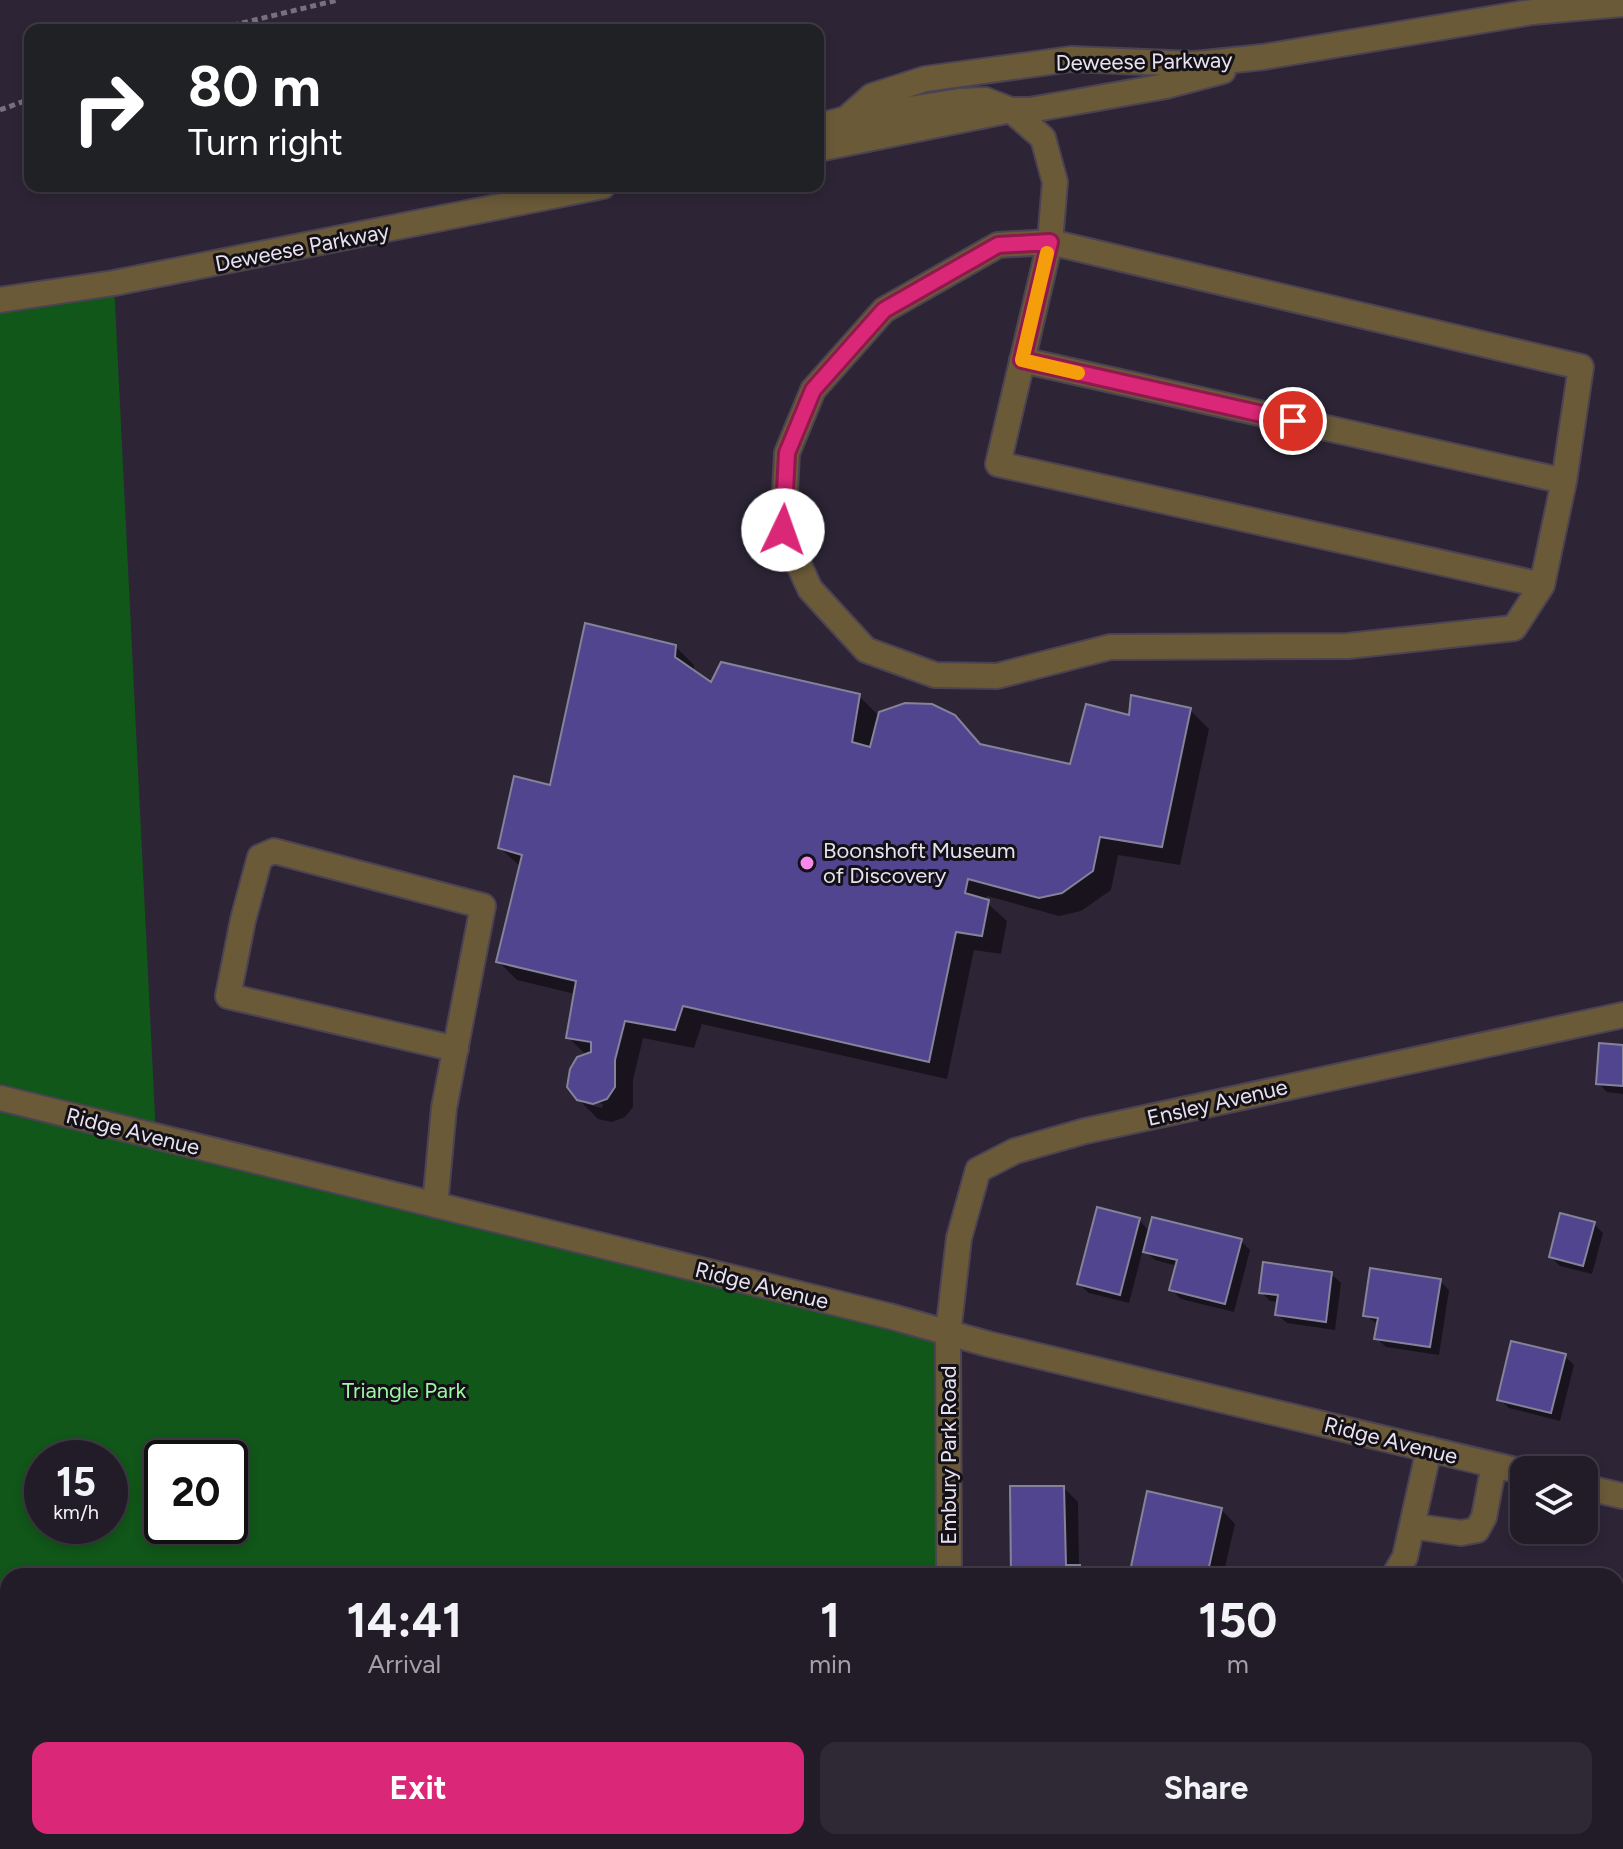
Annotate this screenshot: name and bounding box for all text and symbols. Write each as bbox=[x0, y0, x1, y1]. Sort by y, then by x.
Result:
street label: Deweese Parkway bbox=[1055, 46, 1233, 77]
text: 80 m bbox=[188, 53, 321, 120]
icon: right bbox=[56, 56, 160, 160]
text: Turn right bbox=[188, 121, 343, 164]
street label: Deweese Parkway bbox=[213, 217, 392, 278]
pin bbox=[1259, 387, 1327, 455]
icon: arrive bbox=[1271, 399, 1315, 443]
position arrow bbox=[741, 488, 825, 572]
place label: Boonshoft Museum of Discovery bbox=[823, 837, 1016, 889]
marker: Boonshoft Museum of Discovery bbox=[798, 854, 816, 872]
street label: Ensley Avenue bbox=[1144, 1073, 1290, 1132]
street label: Ridge Avenue bbox=[63, 1102, 202, 1161]
street label: Ridge Avenue bbox=[692, 1256, 831, 1315]
street label: Embury Park Road bbox=[935, 1365, 962, 1545]
park label: Triangle Park bbox=[342, 1377, 466, 1404]
street label: Ridge Avenue bbox=[1321, 1411, 1460, 1470]
speed limit sign: 20 bbox=[144, 1440, 248, 1544]
map controls bbox=[1510, 1456, 1598, 1544]
button: layers bbox=[1510, 1456, 1598, 1544]
text: 15 bbox=[56, 1458, 96, 1506]
text: km/h bbox=[53, 1500, 99, 1524]
text: 14:41 bbox=[347, 1591, 462, 1649]
text: 1 bbox=[820, 1591, 840, 1649]
text: 150 bbox=[1198, 1591, 1277, 1649]
text: Arrival bbox=[368, 1648, 441, 1680]
text: min bbox=[809, 1648, 852, 1680]
text: m bbox=[1227, 1648, 1249, 1680]
button: Exit bbox=[32, 1742, 804, 1834]
button: Share bbox=[820, 1742, 1592, 1834]

